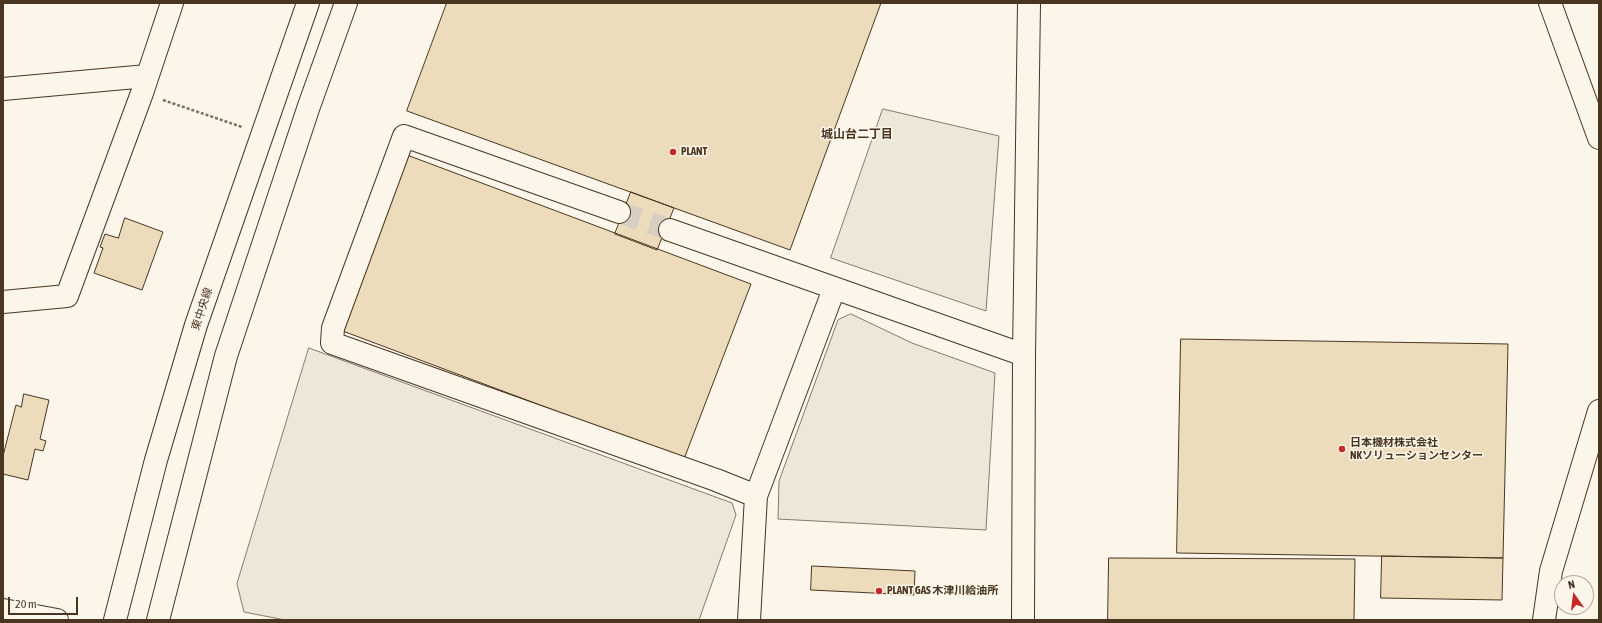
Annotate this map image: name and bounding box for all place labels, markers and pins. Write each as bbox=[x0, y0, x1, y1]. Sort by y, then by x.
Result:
place label: PLANT bbox=[681, 145, 707, 159]
marker: PLANT bbox=[668, 147, 678, 157]
place label: 日本機材株式会社 NKソリューションセンター bbox=[1350, 436, 1483, 462]
marker: 日本機材株式会社 NKソリューションセンター bbox=[1337, 444, 1347, 454]
place label: PLANT GAS 木津川給油所 bbox=[887, 584, 998, 598]
marker: PLANT GAS 木津川給油所 bbox=[874, 586, 884, 596]

